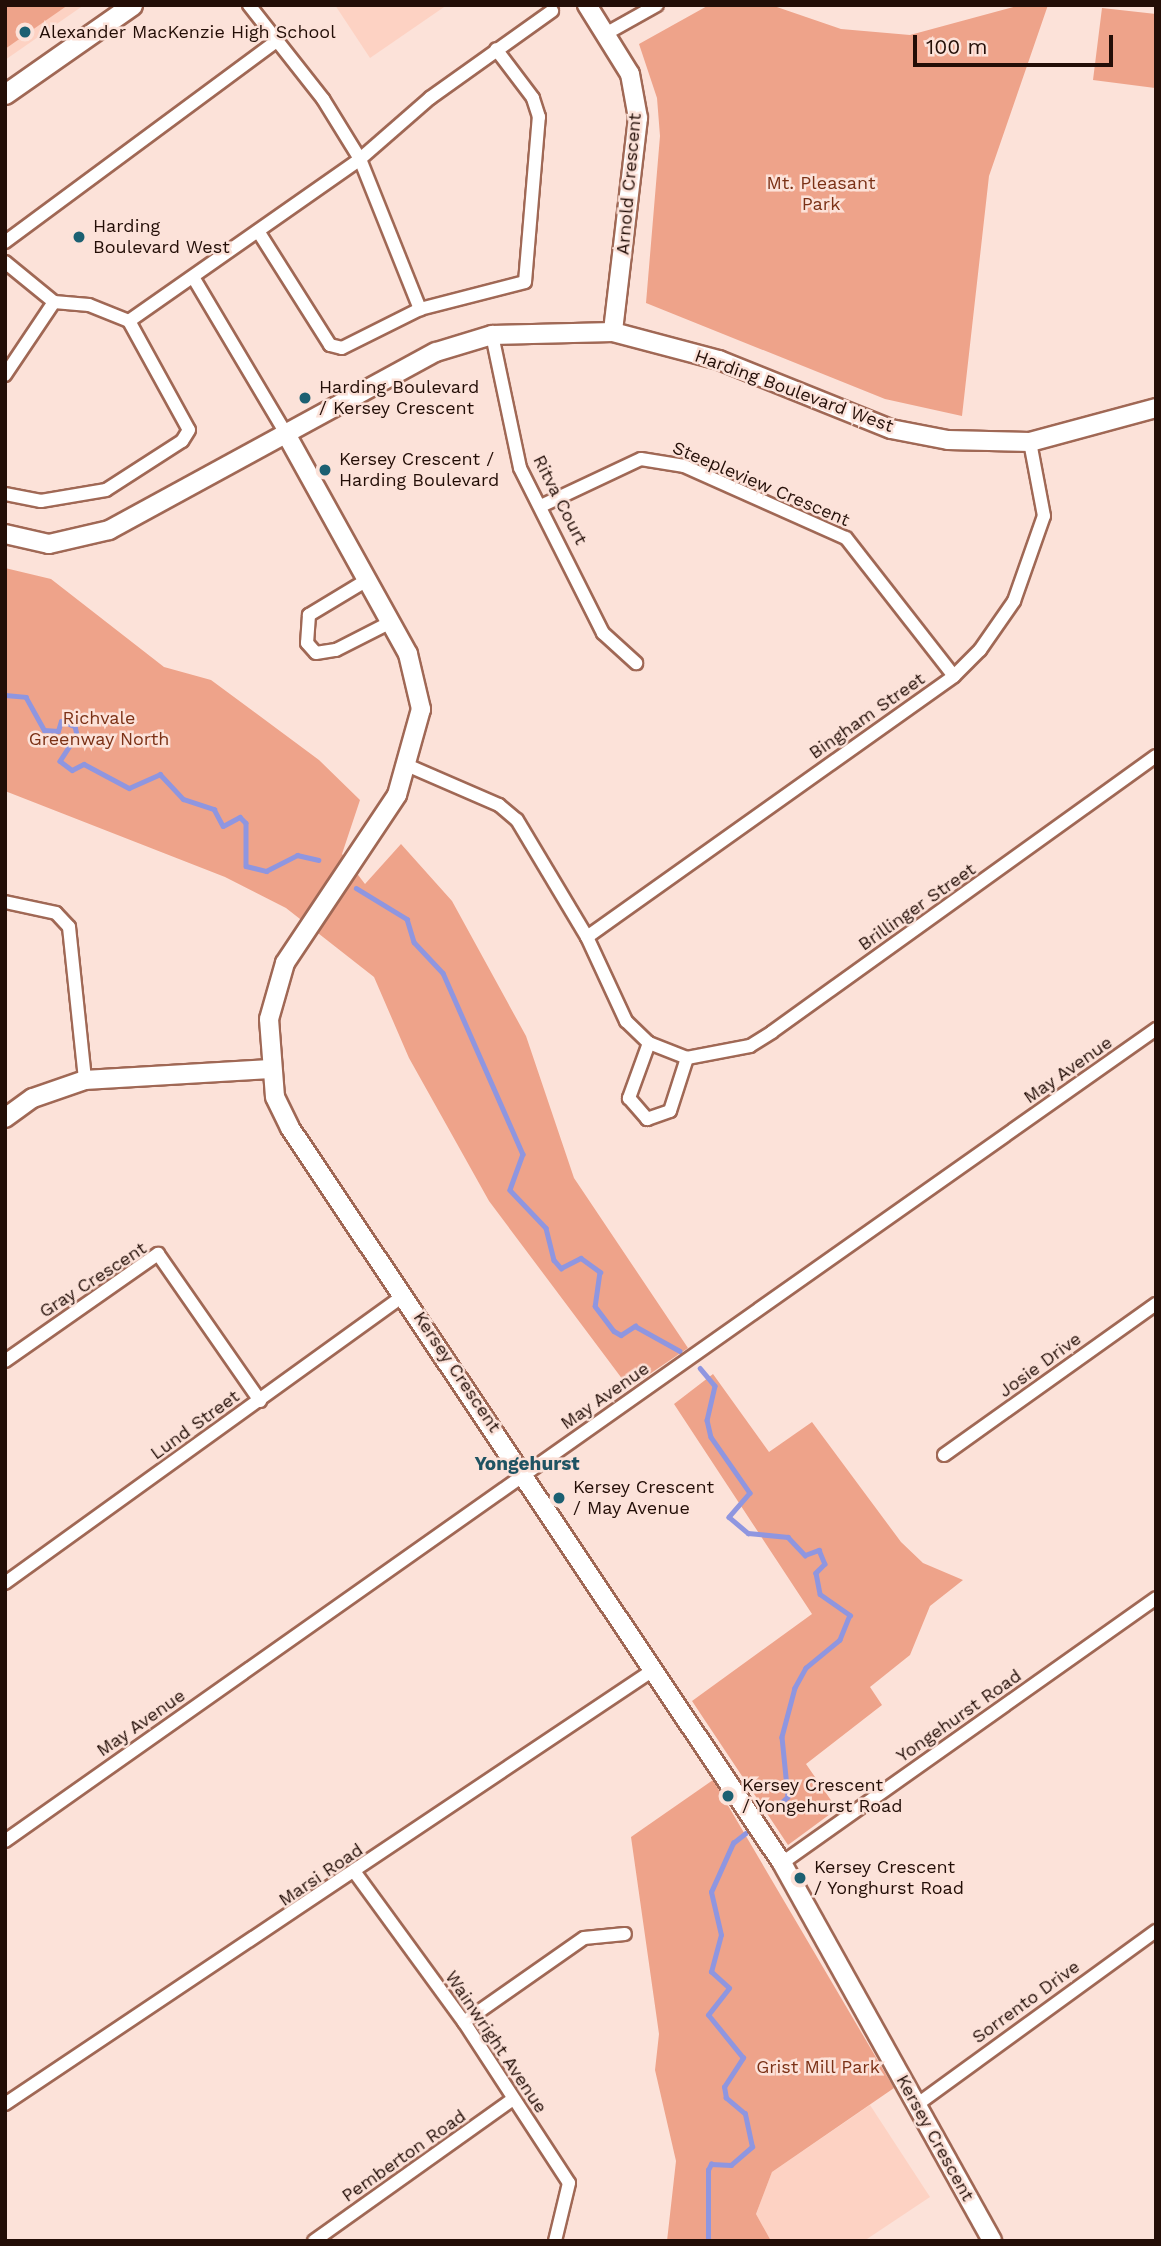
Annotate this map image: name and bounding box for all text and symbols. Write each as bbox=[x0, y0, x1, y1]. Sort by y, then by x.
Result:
place label: Alexander MacKenzie High School bbox=[39, 21, 336, 43]
scale bar bbox=[916, 21, 1116, 65]
marker: Alexander MacKenzie High School bbox=[17, 24, 33, 40]
text: 100 m bbox=[926, 34, 988, 59]
street label: Arnold Crescent bbox=[612, 112, 646, 256]
park label: Mt. Pleasant Park bbox=[766, 173, 876, 216]
place label: Harding Boulevard West bbox=[93, 216, 230, 258]
marker: Harding Boulevard West bbox=[71, 229, 87, 245]
street label: Harding Boulevard West bbox=[691, 345, 897, 437]
place label: Harding Boulevard / Kersey Crescent bbox=[319, 377, 479, 420]
marker: Harding Boulevard / Kersey Crescent bbox=[297, 390, 313, 406]
street label: Steepleview Crescent bbox=[669, 437, 853, 531]
place label: Kersey Crescent / Harding Boulevard bbox=[339, 449, 499, 491]
street label: Ritva Court bbox=[528, 451, 592, 549]
marker: Kersey Crescent / Harding Boulevard bbox=[317, 462, 333, 478]
street label: Bingham Street bbox=[805, 668, 929, 764]
park label: Richvale Greenway North bbox=[28, 708, 170, 750]
street label: Brillinger Street bbox=[854, 858, 980, 956]
street label: May Avenue bbox=[1019, 1031, 1117, 1109]
street label: Gray Crescent bbox=[35, 1237, 151, 1323]
street label: Kersey Crescent bbox=[408, 1307, 506, 1437]
street label: Josie Drive bbox=[995, 1328, 1085, 1402]
street label: May Avenue bbox=[556, 1357, 654, 1435]
street label: Lund Street bbox=[146, 1386, 244, 1464]
district label: Yongehurst bbox=[474, 1453, 580, 1475]
place label: Kersey Crescent / May Avenue bbox=[573, 1477, 715, 1520]
marker: Kersey Crescent / May Avenue bbox=[551, 1490, 567, 1506]
street label: Yongehurst Road bbox=[893, 1665, 1025, 1767]
street label: May Avenue bbox=[92, 1684, 190, 1762]
place label: Kersey Crescent / Yongehurst Road bbox=[742, 1775, 903, 1817]
marker: Kersey Crescent / Yongehurst Road bbox=[720, 1788, 736, 1804]
street label: Marsi Road bbox=[275, 1839, 367, 1911]
place label: Kersey Crescent / Yonghurst Road bbox=[814, 1857, 965, 1899]
marker: Kersey Crescent / Yonghurst Road bbox=[792, 1870, 808, 1886]
street label: Sorrento Drive bbox=[968, 1956, 1084, 2048]
street label: Wainwright Avenue bbox=[440, 1966, 552, 2118]
park label: Grist Mill Park bbox=[756, 2056, 880, 2078]
street label: Kersey Crescent bbox=[891, 2071, 979, 2205]
street label: Pemberton Road bbox=[338, 2105, 470, 2207]

